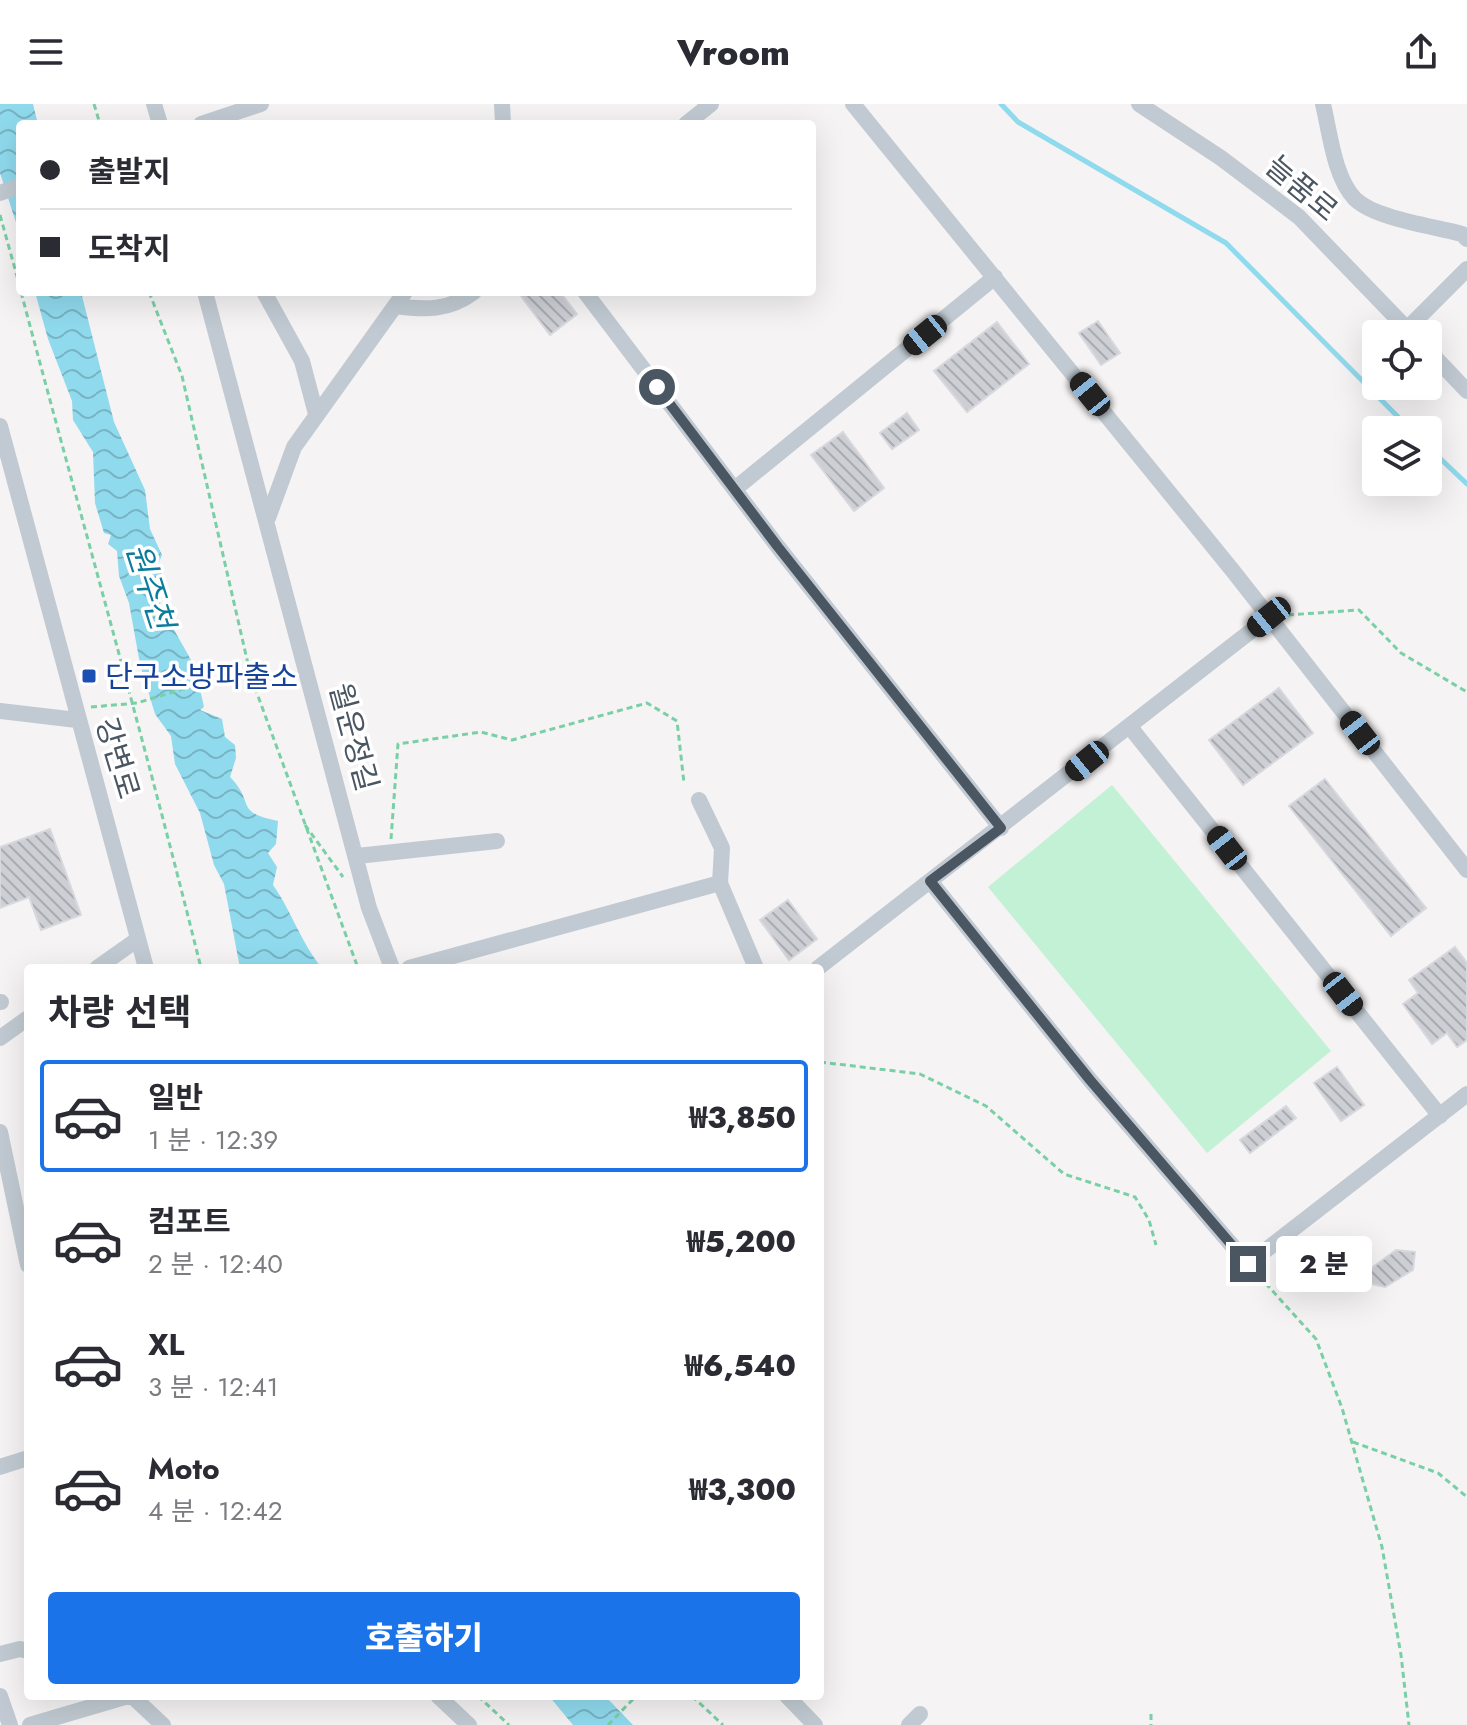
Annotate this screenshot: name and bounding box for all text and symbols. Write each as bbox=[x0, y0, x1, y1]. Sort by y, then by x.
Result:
text: Vroom bbox=[677, 26, 790, 78]
icon: menu bbox=[24, 30, 68, 74]
icon: share bbox=[1399, 30, 1443, 74]
street label: 늘품로 bbox=[1256, 145, 1348, 231]
text: 출발지 bbox=[88, 150, 171, 193]
text: 도착지 bbox=[88, 227, 171, 270]
car bbox=[899, 311, 951, 359]
map controls bbox=[1362, 320, 1442, 496]
button: locate bbox=[1362, 320, 1442, 400]
car bbox=[1066, 368, 1114, 420]
route start bbox=[639, 369, 675, 405]
button: layers bbox=[1362, 416, 1442, 496]
water label: 원주천 bbox=[114, 537, 187, 638]
car bbox=[1243, 593, 1295, 641]
place label: 단구소방파출소 bbox=[105, 655, 298, 698]
marker: 단구소방파출소 bbox=[80, 667, 98, 685]
street label: 월운정길 bbox=[319, 678, 389, 796]
car bbox=[1336, 707, 1384, 759]
street label: 강변로 bbox=[85, 712, 151, 804]
car bbox=[1061, 737, 1113, 785]
car bbox=[1203, 822, 1251, 874]
car bbox=[1319, 968, 1367, 1020]
text: 차량 선택 bbox=[48, 986, 191, 1038]
text: 일반 bbox=[148, 1076, 203, 1119]
icon: car bbox=[52, 1080, 124, 1152]
text: ₩3,850 bbox=[689, 1096, 796, 1139]
text: 1 분 · 12:39 bbox=[148, 1121, 278, 1159]
text: 컴포트 bbox=[148, 1200, 231, 1243]
icon: car bbox=[52, 1204, 124, 1276]
text: ₩5,200 bbox=[687, 1220, 796, 1263]
callout: 2 분 bbox=[1276, 1236, 1372, 1292]
text: 2 분 · 12:40 bbox=[148, 1245, 283, 1283]
text: 2 분 bbox=[1299, 1245, 1349, 1283]
route end bbox=[1230, 1246, 1266, 1282]
text: XL bbox=[148, 1323, 184, 1366]
icon: car bbox=[52, 1328, 124, 1400]
text: ₩6,540 bbox=[685, 1344, 796, 1387]
text: 3 분 · 12:41 bbox=[148, 1368, 278, 1406]
text: Moto bbox=[148, 1447, 220, 1490]
icon: car bbox=[52, 1452, 124, 1524]
text: ₩3,300 bbox=[689, 1468, 796, 1511]
text: 4 분 · 12:42 bbox=[148, 1492, 283, 1530]
button: 호출하기 bbox=[48, 1592, 800, 1684]

